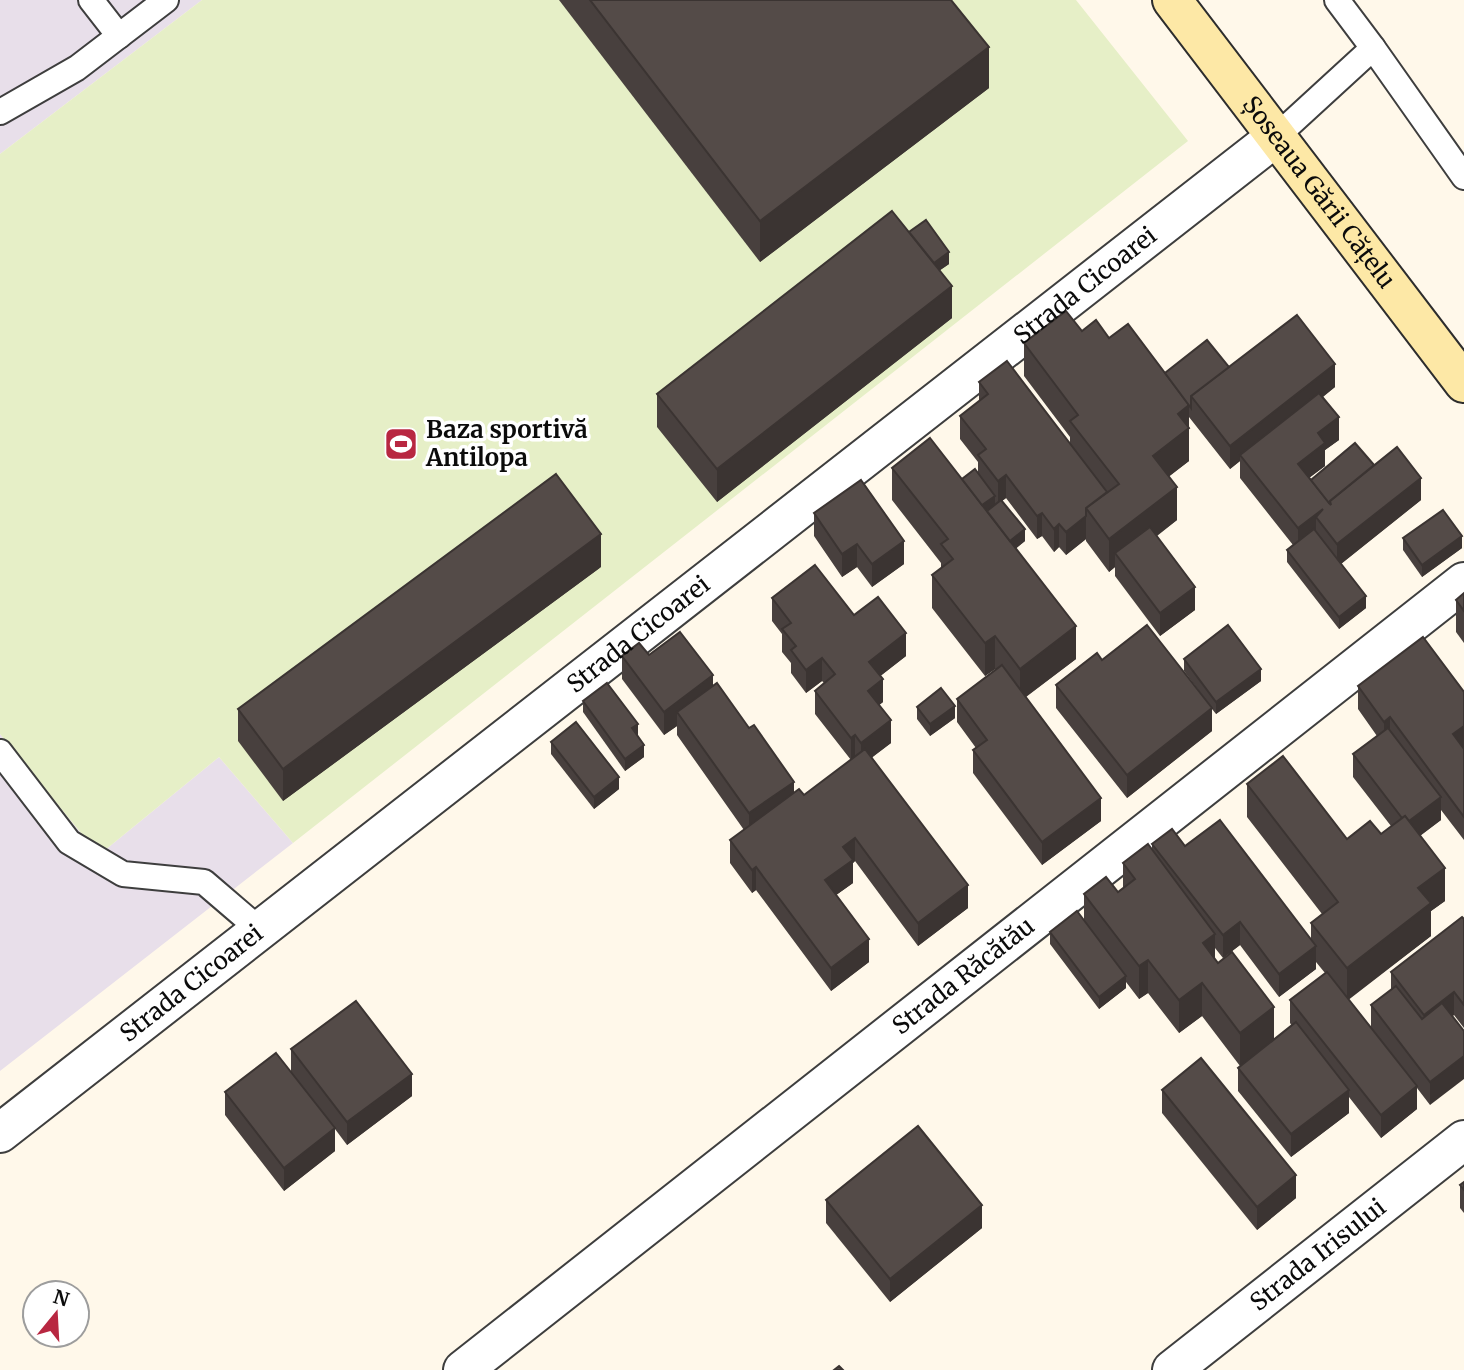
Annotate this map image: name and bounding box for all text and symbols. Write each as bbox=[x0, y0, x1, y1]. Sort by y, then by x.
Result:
street label: Șoseaua Gării Cățelu bbox=[1236, 90, 1402, 294]
street label: Strada Cicoarei bbox=[1007, 220, 1163, 351]
place label: Baza sportivă Antilopa bbox=[425, 414, 588, 473]
sports icon: Baza sportivă Antilopa bbox=[382, 425, 420, 463]
street label: Strada Cicoarei bbox=[560, 569, 716, 700]
street label: Strada Răcătău bbox=[886, 910, 1040, 1041]
street label: Strada Cicoarei bbox=[113, 917, 269, 1049]
street label: Strada Irisului bbox=[1244, 1191, 1392, 1317]
north arrow bbox=[21, 1279, 91, 1349]
text: N bbox=[50, 1284, 72, 1312]

